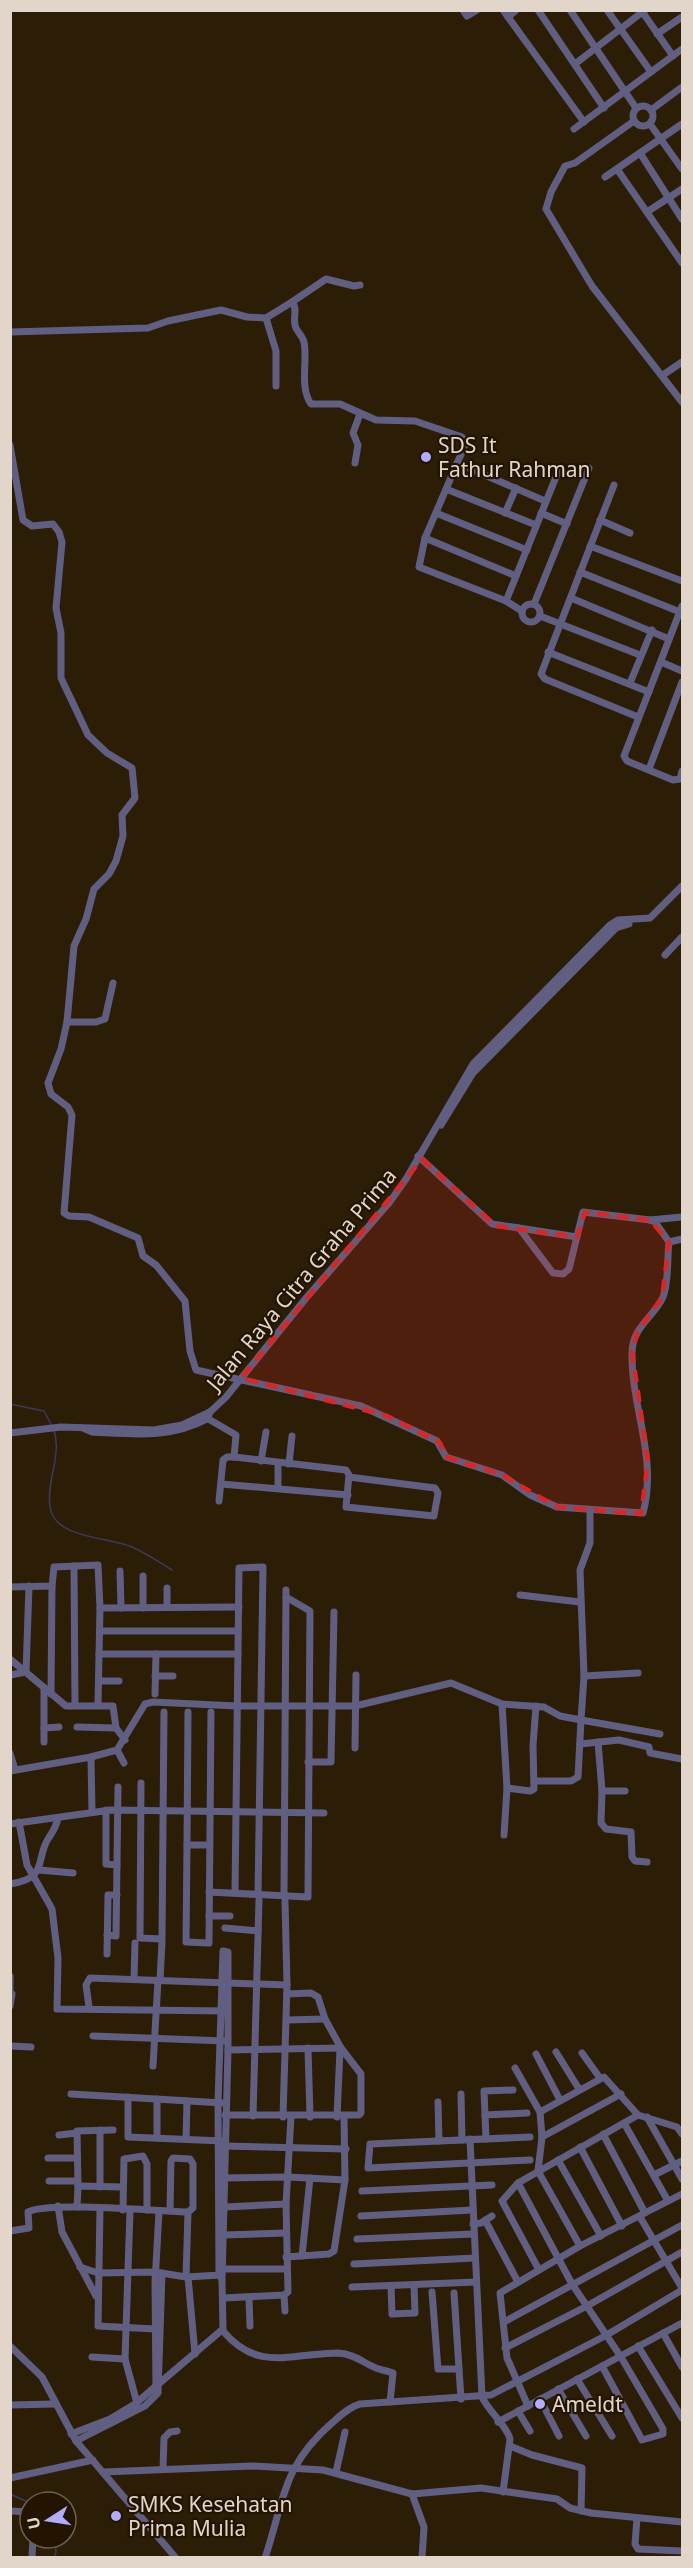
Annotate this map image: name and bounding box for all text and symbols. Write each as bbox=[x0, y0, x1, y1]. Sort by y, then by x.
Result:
place label: SDS It Fathur Rahman bbox=[438, 431, 591, 483]
marker: SDS It Fathur Rahman bbox=[419, 450, 433, 464]
street label: Jalan Raya Citra Graha Prima bbox=[199, 1162, 402, 1397]
place label: Ameldt bbox=[552, 2390, 623, 2418]
marker: Ameldt bbox=[533, 2397, 547, 2411]
north arrow bbox=[18, 2490, 78, 2550]
place label: SMKS Kesehatan Prima Mulia bbox=[128, 2490, 292, 2542]
marker: SMKS Kesehatan Prima Mulia bbox=[109, 2509, 123, 2523]
text: U bbox=[21, 2515, 45, 2531]

